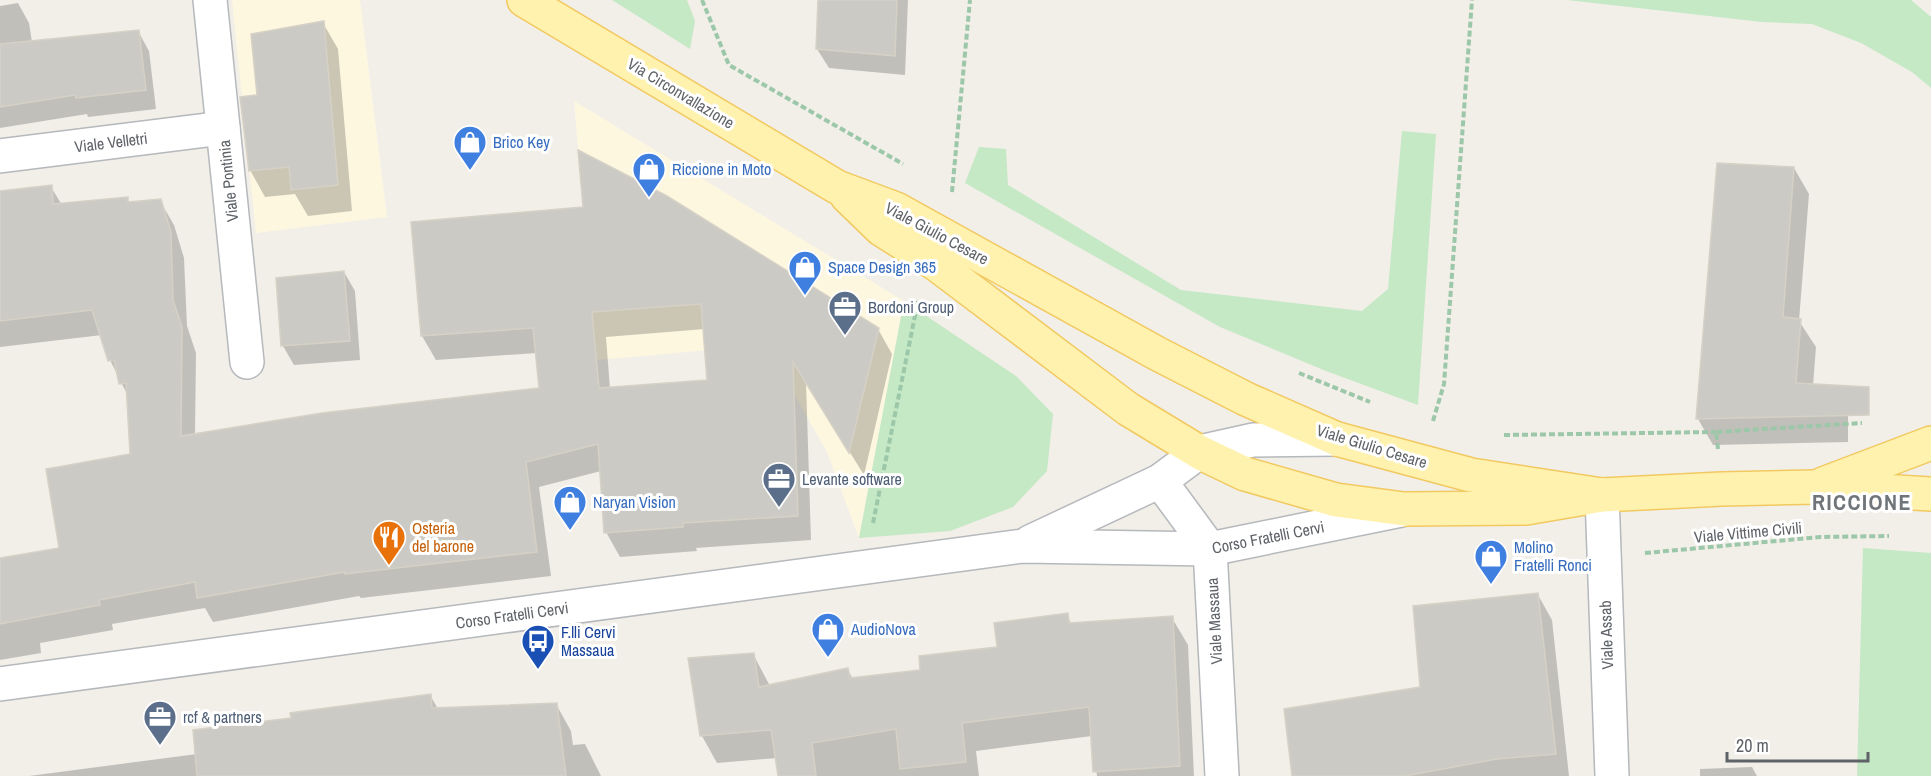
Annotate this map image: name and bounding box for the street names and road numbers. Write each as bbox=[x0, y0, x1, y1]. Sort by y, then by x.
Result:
street label: Via Circonvallazione bbox=[624, 52, 738, 134]
street label: Viale Velletri bbox=[73, 127, 149, 157]
street label: Viale Pontinia bbox=[213, 138, 243, 223]
street label: Viale Giulio Cesare bbox=[881, 196, 993, 270]
street label: Viale Giulio Cesare bbox=[1314, 419, 1430, 473]
street label: Corso Fratelli Cervi bbox=[1210, 515, 1326, 559]
street label: Viale Vittime Civili bbox=[1693, 516, 1803, 548]
street label: Viale Massaua bbox=[1201, 577, 1227, 665]
street label: Corso Fratelli Cervi bbox=[454, 596, 570, 634]
street label: Viale Assab bbox=[1594, 600, 1618, 670]

